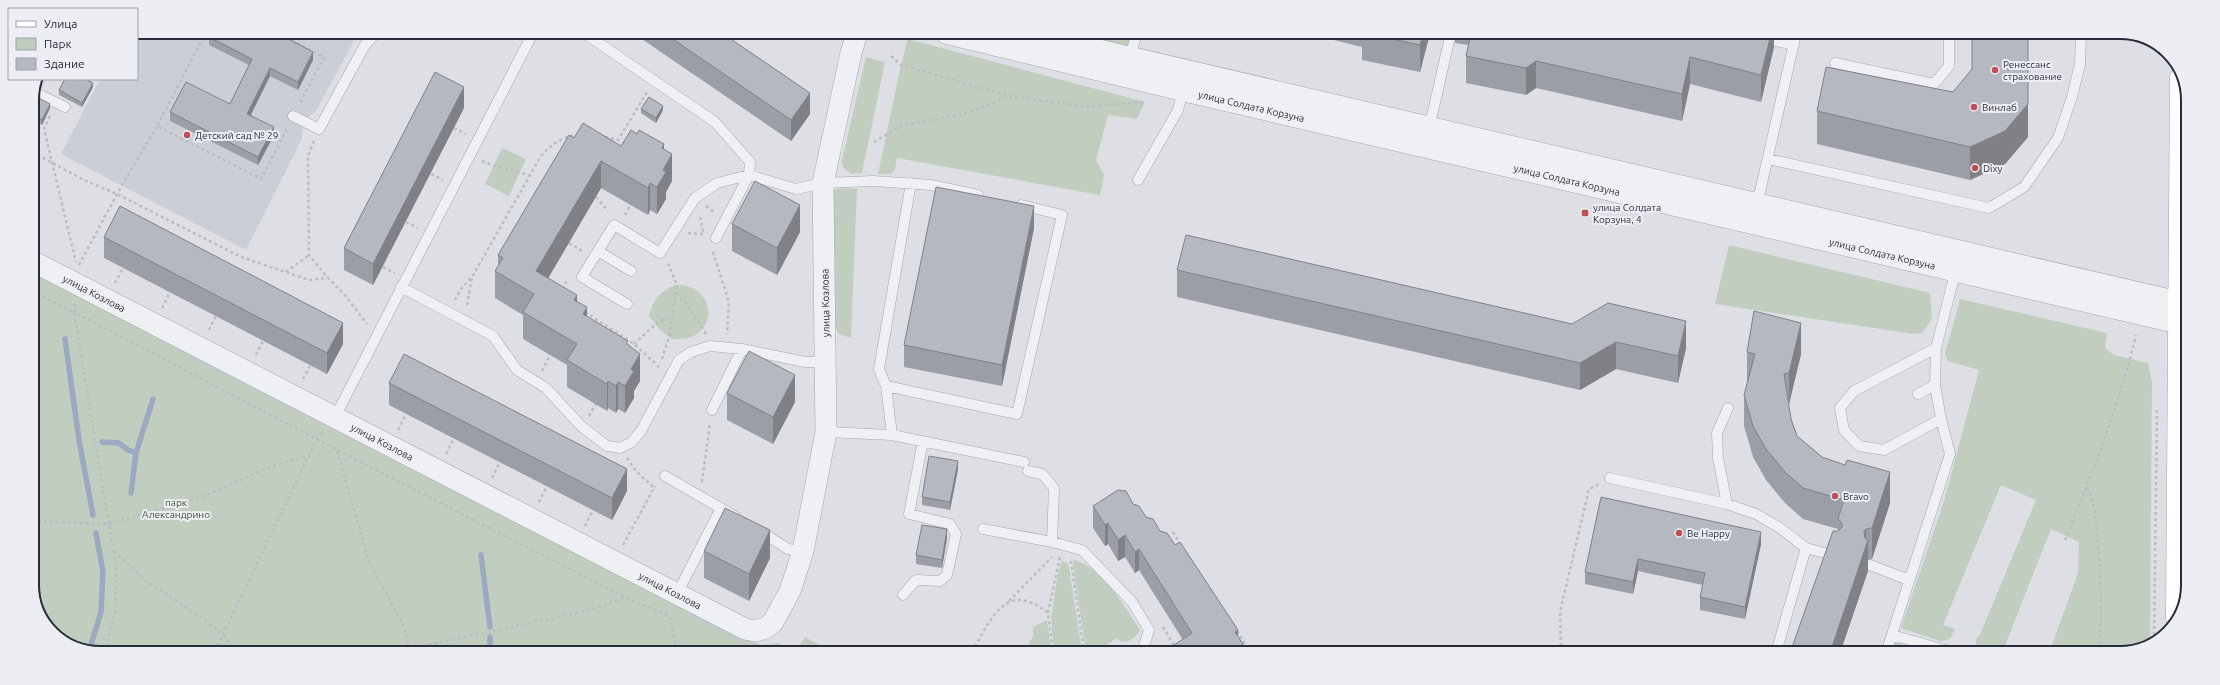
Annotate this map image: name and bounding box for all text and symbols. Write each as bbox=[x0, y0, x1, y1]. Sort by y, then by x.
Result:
legend bbox=[8, 8, 138, 80]
text: Улица bbox=[44, 17, 77, 30]
text: Парк bbox=[44, 37, 72, 50]
text: Здание bbox=[44, 57, 85, 70]
place label: Ренессанс страхование bbox=[2003, 59, 2062, 82]
marker: Ренессанс страхование bbox=[1990, 65, 2000, 75]
street label: улица Солдата Корзуна bbox=[1197, 89, 1305, 124]
marker: Винлаб bbox=[1969, 102, 1979, 112]
place label: Винлаб bbox=[1982, 102, 2017, 113]
marker: Детский сад № 29 bbox=[182, 130, 192, 140]
place label: Детский сад № 29 bbox=[195, 130, 278, 141]
street label: улица Солдата Корзуна bbox=[1513, 162, 1621, 198]
marker: Dixy bbox=[1970, 163, 1980, 173]
place label: Dixy bbox=[1983, 163, 2003, 174]
place label: улица Солдата Корзуна, 4 bbox=[1593, 202, 1661, 225]
marker: улица Солдата Корзуна, 4 bbox=[1580, 208, 1590, 218]
street label: улица Солдата Корзуна bbox=[1828, 236, 1936, 272]
street label: улица Козлова bbox=[819, 269, 832, 337]
street label: улица Козлова bbox=[61, 273, 127, 314]
street label: улица Козлова bbox=[349, 422, 415, 463]
marker: Bravo bbox=[1830, 491, 1840, 501]
place label: Bravo bbox=[1843, 491, 1869, 502]
park label: парк Александрино bbox=[142, 497, 210, 520]
marker: Be Happy bbox=[1674, 528, 1684, 538]
place label: Be Happy bbox=[1687, 528, 1730, 539]
street label: улица Козлова bbox=[637, 570, 703, 611]

